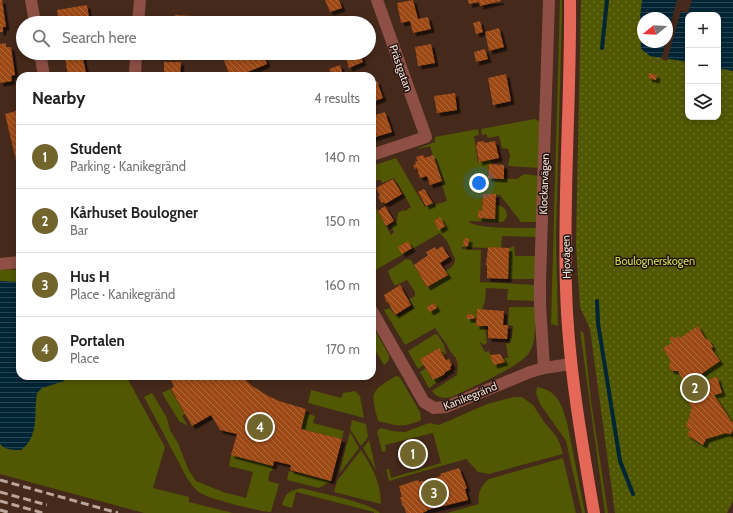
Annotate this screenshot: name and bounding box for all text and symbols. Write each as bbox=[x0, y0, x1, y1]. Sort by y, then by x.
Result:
north arrow bbox=[637, 12, 673, 48]
map controls bbox=[685, 12, 721, 120]
button: + bbox=[685, 12, 721, 48]
search box bbox=[16, 16, 376, 60]
icon: search bbox=[30, 27, 52, 49]
text: Search here bbox=[62, 29, 137, 47]
street label: Prästgatan bbox=[386, 43, 416, 93]
button: − bbox=[685, 48, 721, 84]
button: layers bbox=[685, 84, 721, 120]
text: Nearby bbox=[32, 88, 85, 108]
text: 4 results bbox=[314, 90, 360, 106]
text: Student bbox=[70, 140, 122, 158]
text: 1 bbox=[43, 149, 47, 165]
text: 140 m bbox=[325, 149, 360, 165]
street label: Klockarvägen bbox=[536, 153, 552, 215]
text: Parking · Kanikegränd bbox=[70, 158, 186, 174]
your location bbox=[469, 173, 489, 193]
text: Kårhuset Boulogner bbox=[70, 204, 198, 222]
text: 2 bbox=[42, 213, 48, 229]
text: 150 m bbox=[325, 213, 360, 229]
text: Bar bbox=[70, 222, 88, 238]
street label: Hjovägen bbox=[559, 235, 573, 279]
park label: Boulognerskogen bbox=[615, 254, 695, 268]
text: Hus H bbox=[70, 268, 110, 286]
text: 3 bbox=[41, 277, 49, 293]
text: 160 m bbox=[325, 277, 360, 293]
text: Place · Kanikegränd bbox=[70, 286, 175, 302]
text: Portalen bbox=[70, 332, 125, 350]
text: 4 bbox=[41, 341, 49, 357]
text: 170 m bbox=[326, 341, 360, 357]
text: Place bbox=[70, 350, 99, 366]
pin: 2 bbox=[682, 373, 708, 403]
street label: Kanikegränd bbox=[441, 379, 499, 413]
pin: 4 bbox=[247, 412, 273, 442]
pin: 1 bbox=[400, 439, 426, 469]
pin: 3 bbox=[421, 478, 447, 508]

